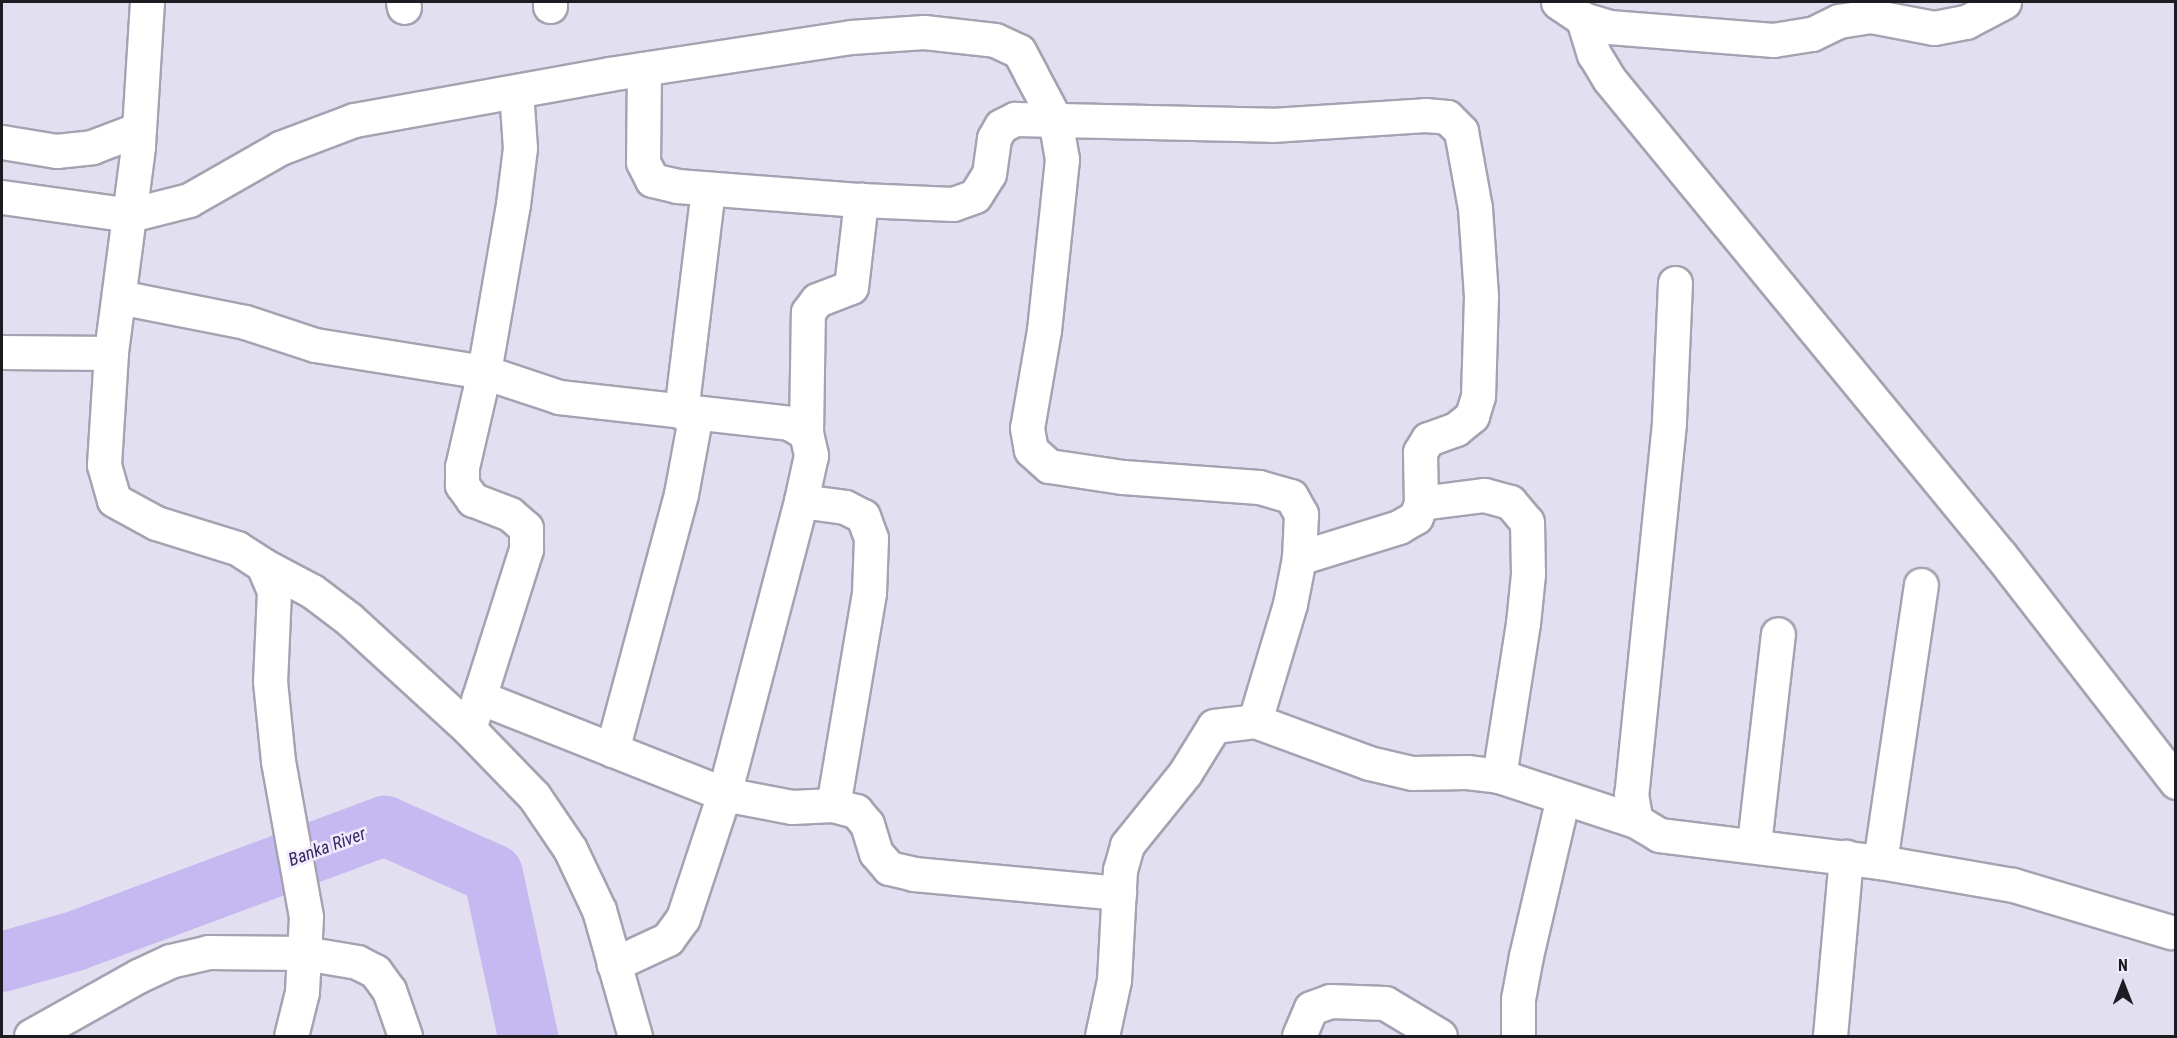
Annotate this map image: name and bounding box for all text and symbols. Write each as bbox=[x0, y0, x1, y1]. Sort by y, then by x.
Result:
water label: Banka River bbox=[285, 823, 369, 871]
north arrow bbox=[2093, 954, 2153, 1014]
text: N bbox=[2118, 956, 2128, 975]

